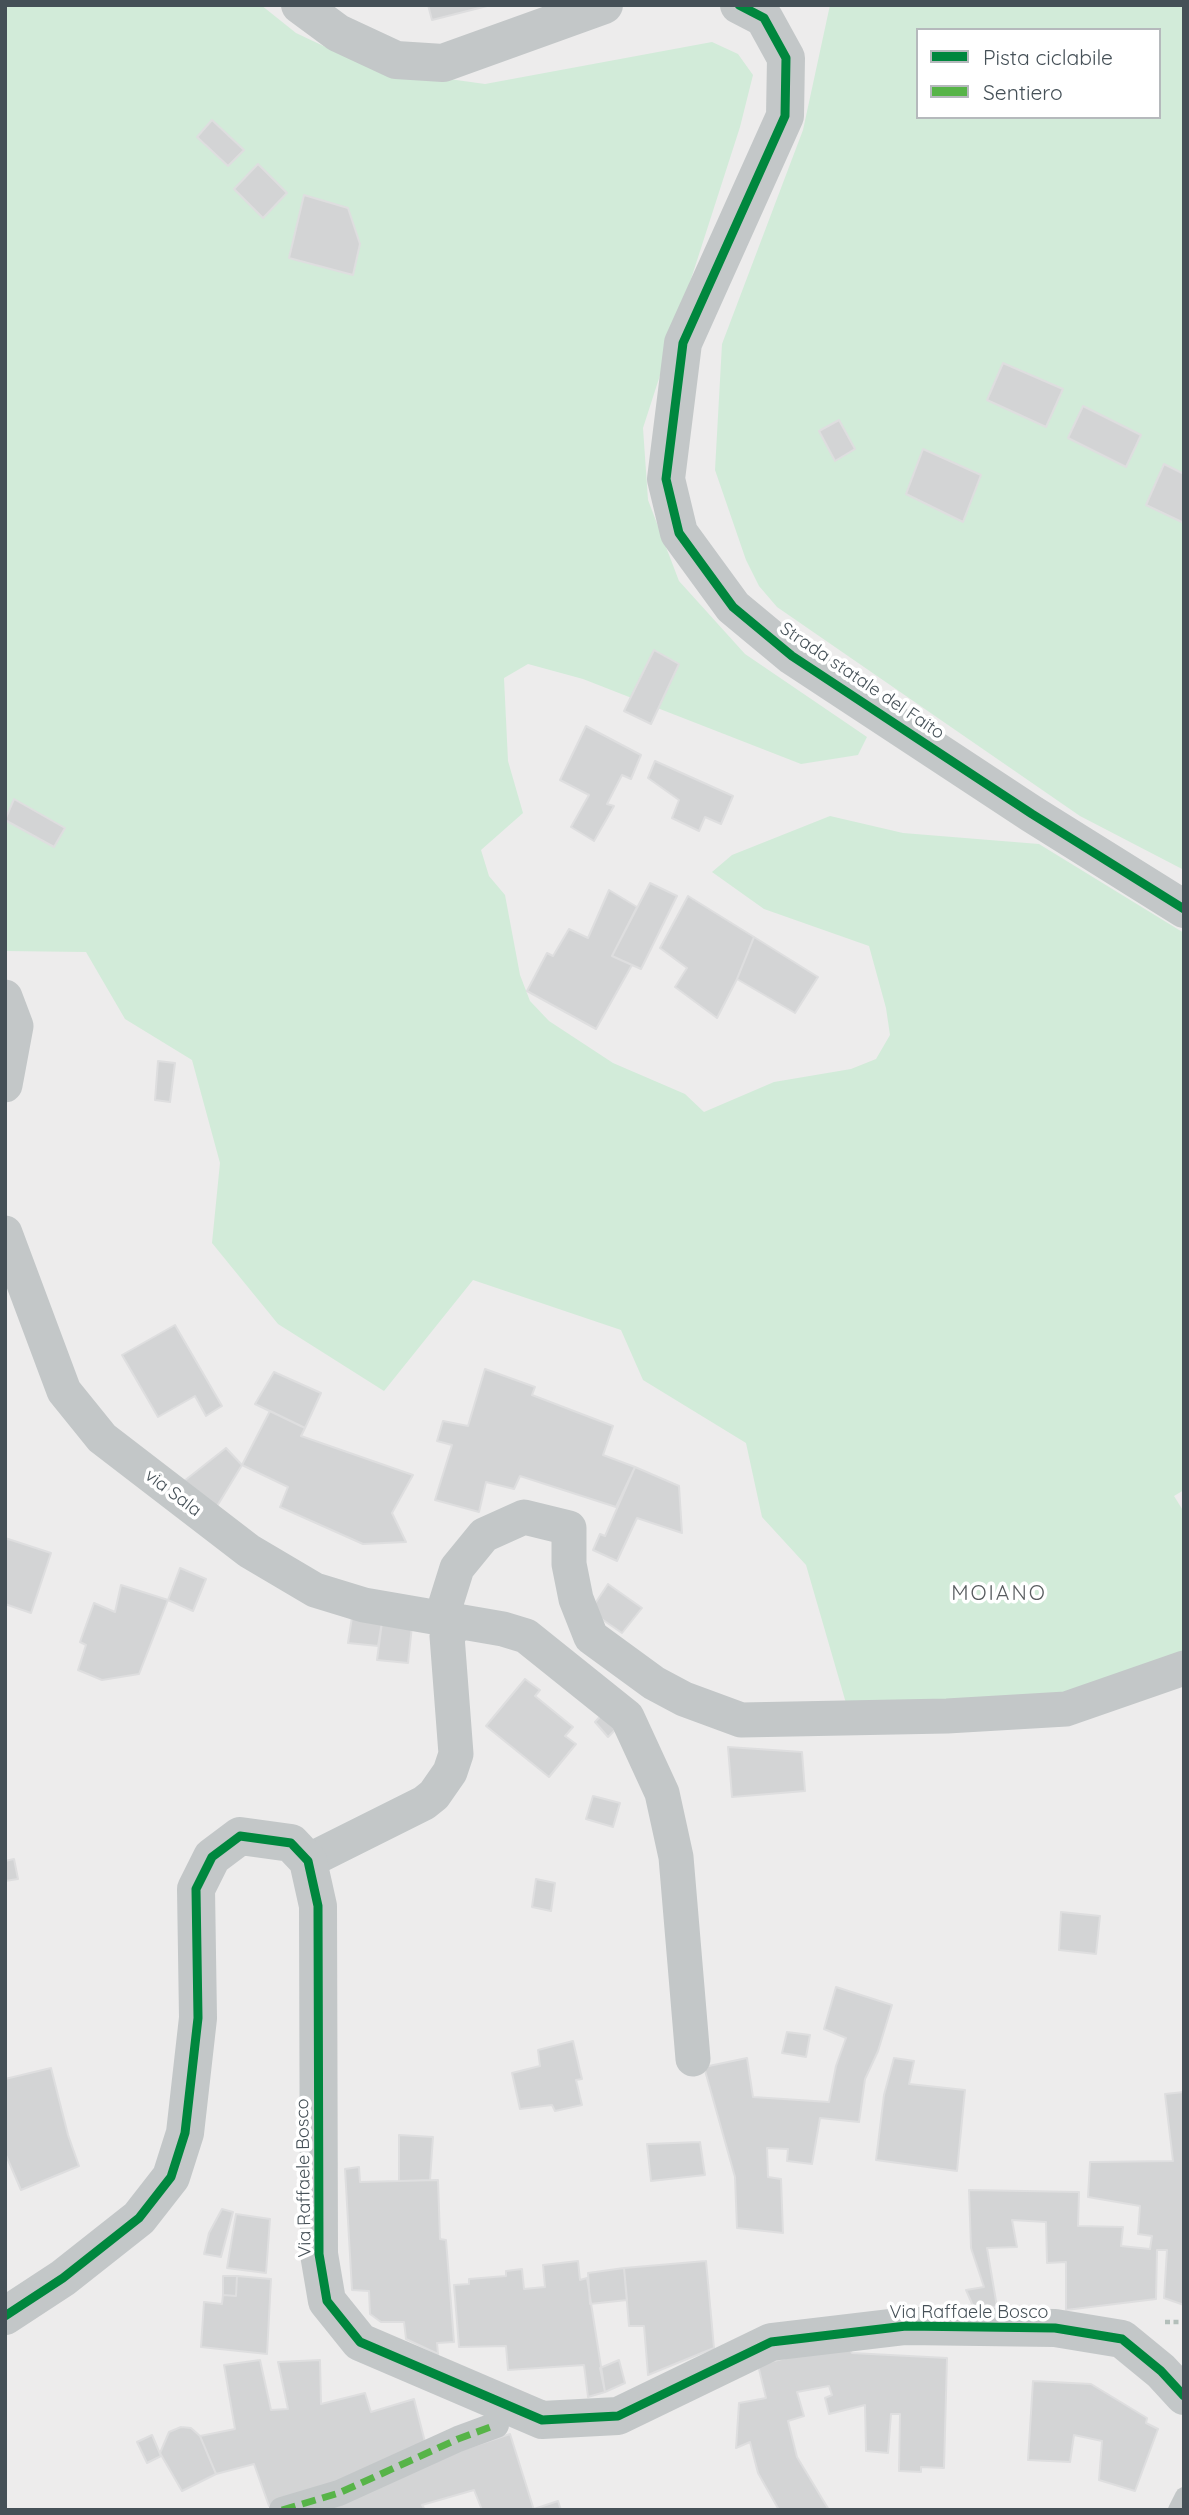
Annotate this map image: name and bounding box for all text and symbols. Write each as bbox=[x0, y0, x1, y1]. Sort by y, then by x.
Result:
legend bbox=[916, 28, 1161, 119]
text: Pista ciclabile bbox=[983, 44, 1113, 70]
text: Sentiero bbox=[983, 79, 1063, 105]
street label: Strada statale del Faito bbox=[776, 618, 948, 744]
street label: via Sala bbox=[140, 1465, 206, 1521]
district label: MOIANO bbox=[952, 1581, 1046, 1607]
street label: Via Raffaele Bosco bbox=[292, 2098, 316, 2258]
street label: Via Raffaele Bosco bbox=[890, 2302, 1048, 2324]

